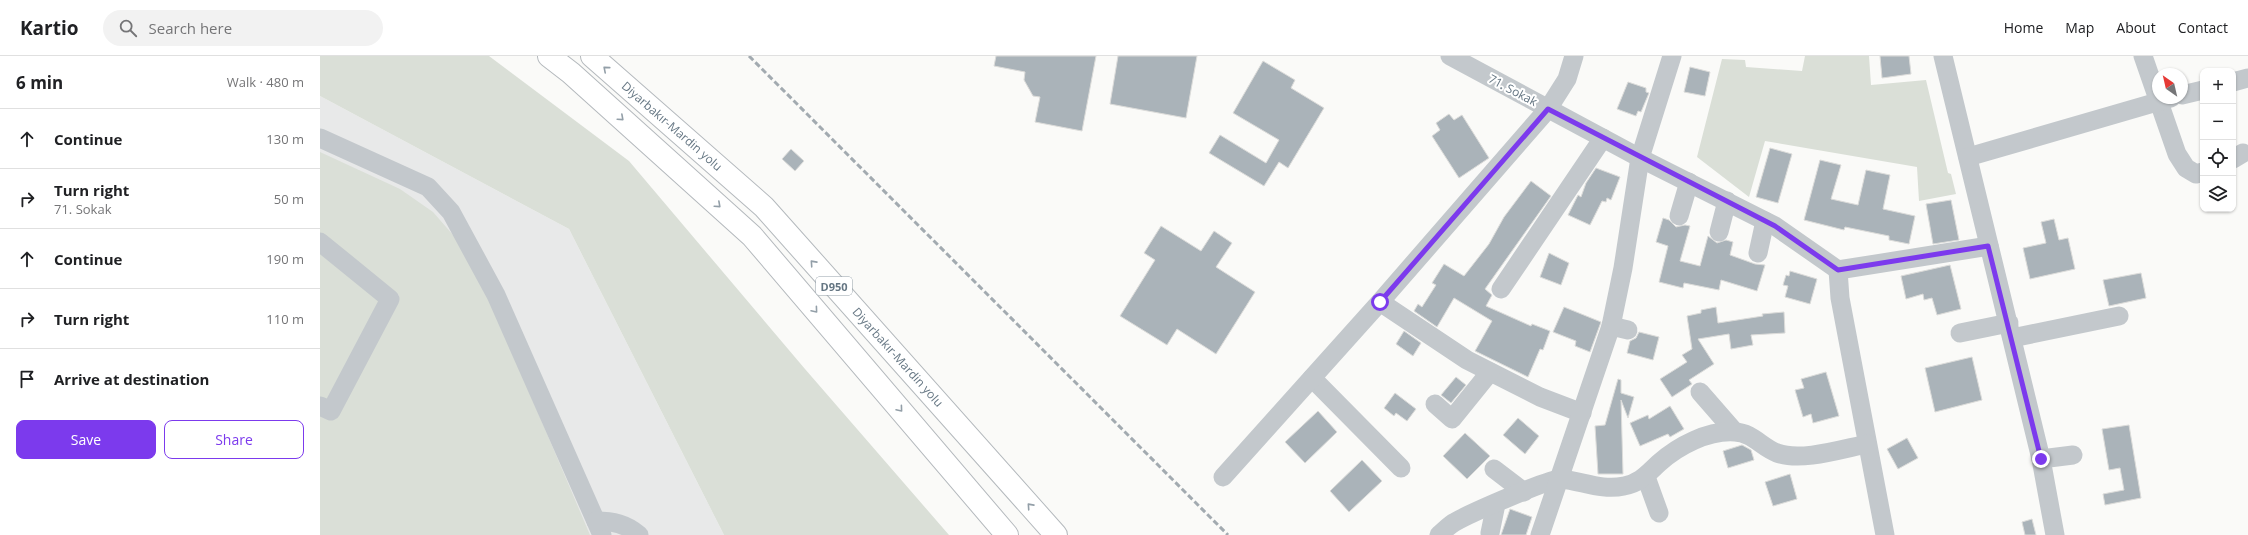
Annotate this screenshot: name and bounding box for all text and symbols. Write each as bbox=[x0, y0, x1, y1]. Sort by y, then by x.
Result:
search box bbox=[103, 10, 383, 46]
text: Kartio bbox=[20, 15, 79, 41]
icon: search bbox=[117, 17, 139, 39]
text: Search here bbox=[149, 18, 232, 38]
text: Home bbox=[2004, 18, 2043, 37]
text: Map bbox=[2065, 18, 2094, 37]
text: About bbox=[2116, 18, 2156, 37]
text: Contact bbox=[2178, 18, 2228, 37]
one-way arrow bbox=[604, 66, 611, 73]
north arrow bbox=[2152, 68, 2188, 104]
map controls bbox=[2200, 68, 2236, 212]
button: + bbox=[2200, 68, 2236, 104]
street label: 71. Sokak bbox=[1486, 70, 1541, 110]
text: 6 min bbox=[16, 71, 63, 94]
text: Walk · 480 m bbox=[227, 73, 304, 91]
street label: Diyarbakır-Mardin yolu bbox=[618, 78, 726, 174]
button: − bbox=[2200, 104, 2236, 140]
one-way arrow bbox=[616, 113, 624, 121]
icon: ahead bbox=[16, 128, 38, 150]
text: Continue bbox=[54, 129, 122, 149]
text: 130 m bbox=[266, 130, 304, 148]
button: locate bbox=[2200, 140, 2236, 176]
button: layers bbox=[2200, 176, 2236, 212]
text: Turn right bbox=[54, 180, 129, 200]
icon: right bbox=[16, 188, 38, 210]
text: 50 m bbox=[274, 190, 304, 208]
text: 71. Sokak bbox=[54, 200, 112, 218]
one-way arrow bbox=[713, 200, 720, 207]
icon: ahead bbox=[16, 248, 38, 270]
text: Continue bbox=[54, 249, 122, 269]
text: 190 m bbox=[266, 250, 304, 268]
one-way arrow bbox=[811, 260, 818, 267]
road number: D950 bbox=[816, 277, 852, 295]
route start bbox=[1371, 293, 1389, 311]
street label: Diyarbakır-Mardin yolu bbox=[849, 304, 947, 410]
one-way arrow bbox=[811, 306, 818, 313]
icon: right bbox=[16, 308, 38, 330]
text: Turn right bbox=[54, 309, 129, 329]
text: 110 m bbox=[266, 310, 304, 328]
icon: arrive bbox=[16, 368, 38, 390]
text: Arrive at destination bbox=[54, 369, 209, 389]
one-way arrow bbox=[895, 404, 902, 412]
button: Save bbox=[16, 420, 156, 459]
button: Share bbox=[164, 420, 304, 459]
route end bbox=[2032, 450, 2050, 468]
one-way arrow bbox=[1028, 503, 1035, 511]

